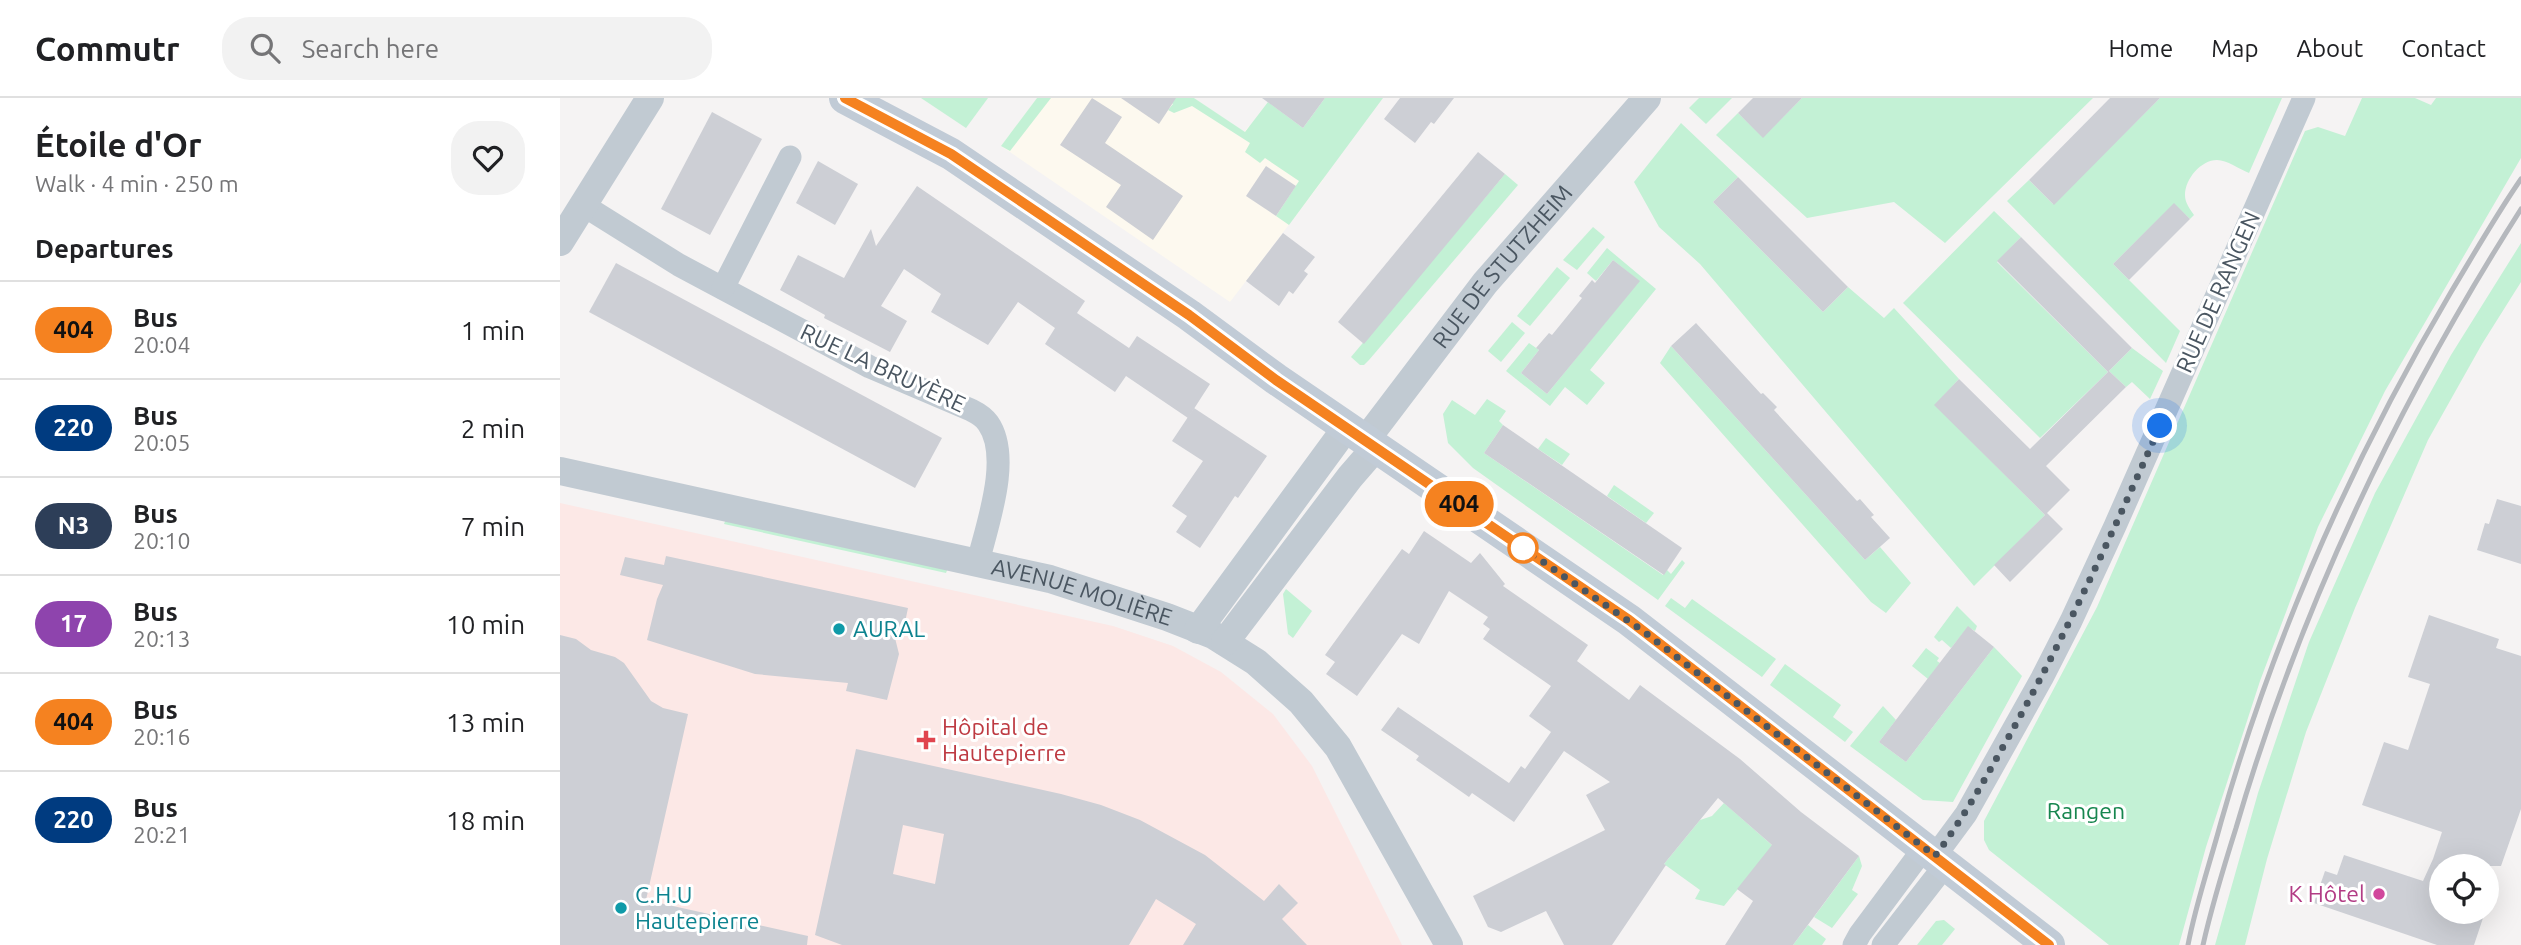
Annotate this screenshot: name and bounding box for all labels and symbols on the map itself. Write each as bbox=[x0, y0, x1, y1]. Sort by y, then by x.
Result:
street label: RUE DE STUTZHEIM bbox=[1427, 180, 1577, 353]
street label: RUE DE RANGEN bbox=[2171, 207, 2264, 376]
street label: RUE LA BRUYÈRE bbox=[797, 318, 970, 417]
your location bbox=[2142, 408, 2177, 443]
line badge: 404 bbox=[1419, 481, 1499, 527]
unlabelled marker bbox=[1508, 533, 1538, 563]
street label: AVENUE MOLIÈRE bbox=[989, 554, 1176, 630]
place label: AURAL bbox=[853, 616, 926, 641]
marker: AURAL bbox=[831, 621, 847, 637]
place label: Hôpital de Hautepierre bbox=[942, 714, 1067, 765]
marker: Hôpital de Hautepierre bbox=[916, 730, 936, 750]
park label: Rangen bbox=[2047, 798, 2125, 823]
place label: K Hôtel bbox=[2289, 881, 2365, 906]
place label: C.H.U Hautepierre bbox=[635, 882, 760, 933]
marker: K Hôtel bbox=[2371, 886, 2387, 902]
marker: C.H.U Hautepierre bbox=[613, 900, 629, 916]

